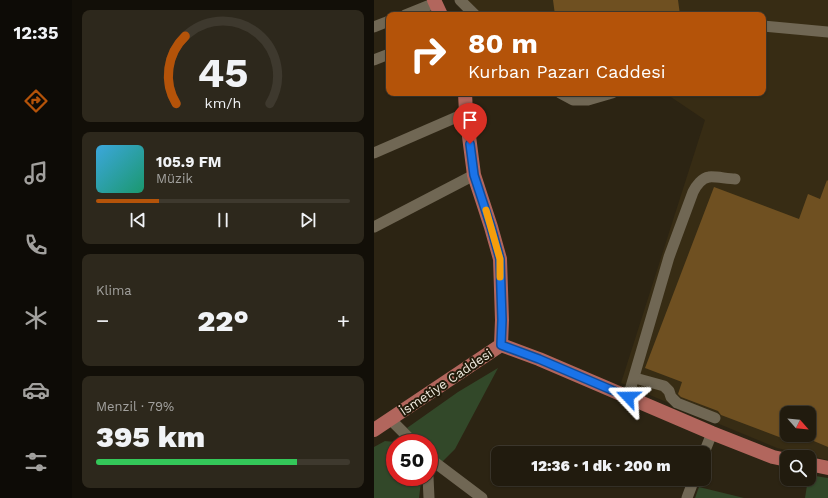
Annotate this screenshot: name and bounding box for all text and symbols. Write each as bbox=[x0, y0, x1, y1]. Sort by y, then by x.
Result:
text: 12:35 bbox=[13, 22, 59, 43]
text: 80 m bbox=[468, 27, 538, 60]
icon: right bbox=[402, 28, 454, 80]
text: 45 bbox=[197, 48, 249, 97]
text: Kurban Pazarı Caddesi bbox=[468, 61, 666, 82]
icon: directions bbox=[22, 87, 50, 115]
text: km/h bbox=[205, 95, 241, 111]
pin bbox=[453, 103, 487, 144]
icon: arrive bbox=[459, 109, 481, 131]
text: 105.9 FM bbox=[156, 153, 222, 171]
icon: music bbox=[22, 159, 50, 187]
text: Müzik bbox=[156, 171, 193, 186]
icon: previous bbox=[127, 209, 149, 231]
icon: pause bbox=[212, 209, 234, 231]
icon: next bbox=[297, 209, 319, 231]
icon: phone bbox=[22, 231, 50, 259]
text: Klima bbox=[96, 283, 132, 298]
text: 22° bbox=[197, 303, 249, 338]
icon: climate bbox=[22, 304, 50, 332]
text: − bbox=[96, 308, 109, 333]
text: + bbox=[337, 308, 350, 333]
street label: İsmetiye Caddesi bbox=[397, 346, 495, 418]
icon: car bbox=[22, 376, 50, 404]
position arrow bbox=[607, 376, 649, 418]
text: Menzil · 79% bbox=[96, 399, 174, 414]
north arrow bbox=[780, 406, 816, 442]
map controls bbox=[780, 406, 816, 486]
text: 395 km bbox=[96, 419, 205, 454]
speed limit sign: 50 bbox=[386, 434, 438, 486]
icon: filters bbox=[22, 448, 50, 476]
button: search bbox=[780, 450, 816, 486]
text: 12:36 · 1 dk · 200 m bbox=[531, 457, 671, 475]

